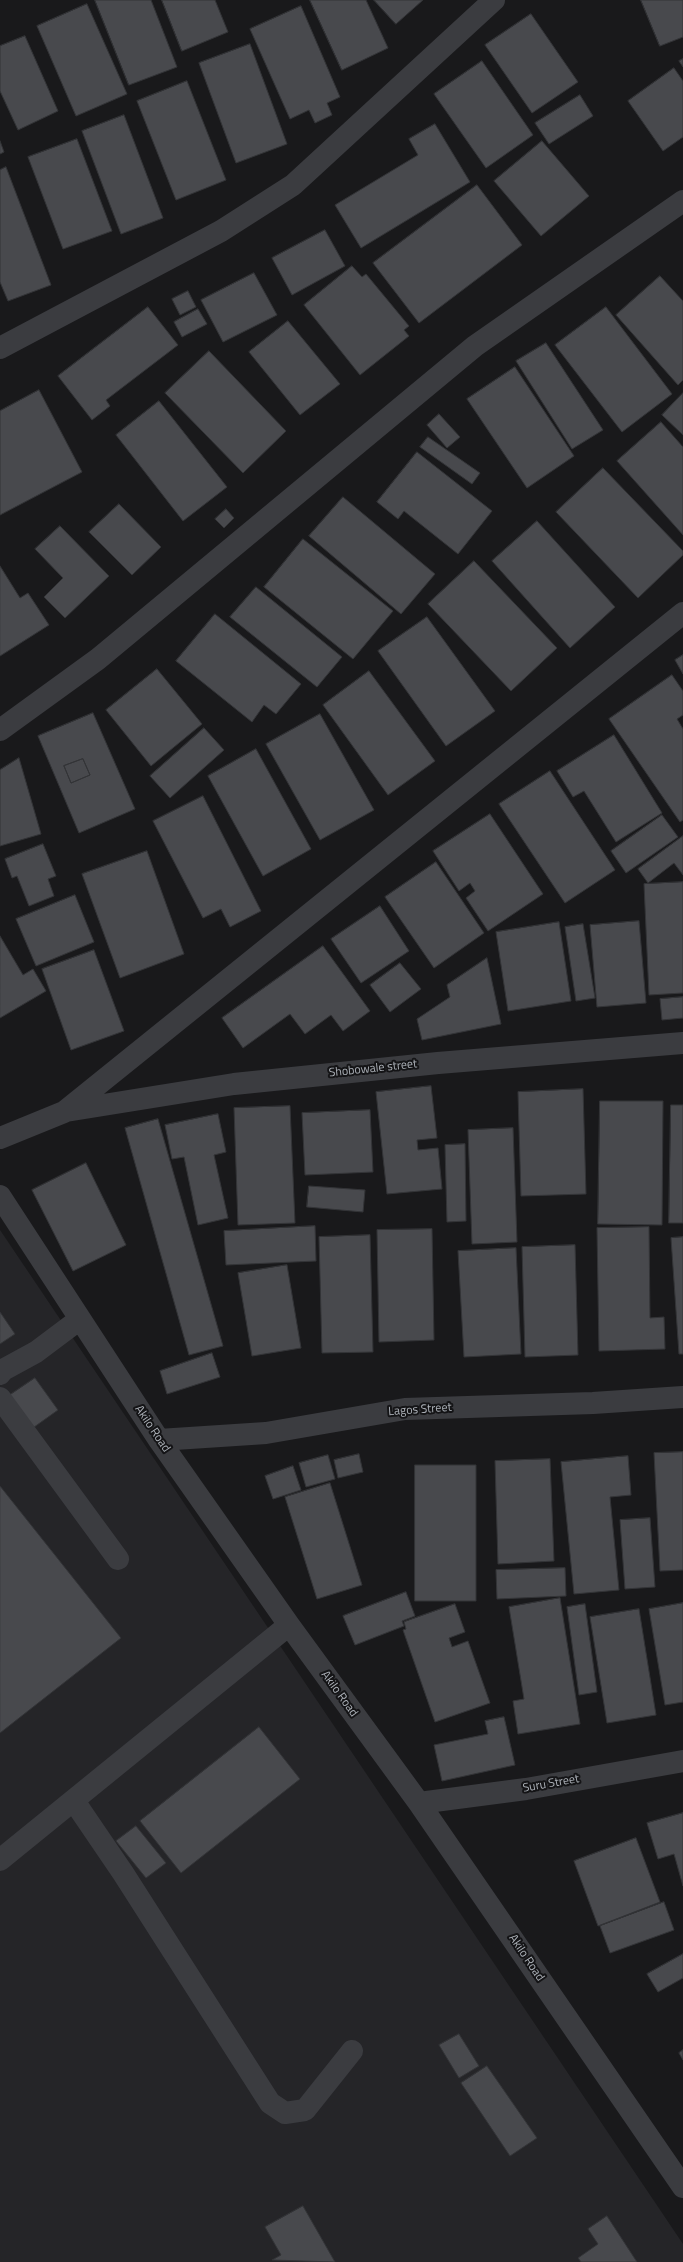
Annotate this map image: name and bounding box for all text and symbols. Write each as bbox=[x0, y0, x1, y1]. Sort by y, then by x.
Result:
street label: Shobowale street bbox=[328, 1057, 418, 1081]
street label: Lagos Street bbox=[388, 1401, 452, 1419]
street label: Akilo Road bbox=[131, 1403, 173, 1455]
street label: Akilo Road bbox=[318, 1668, 360, 1720]
street label: Suru Street bbox=[522, 1772, 580, 1796]
street label: Akilo Road bbox=[505, 1932, 547, 1984]

